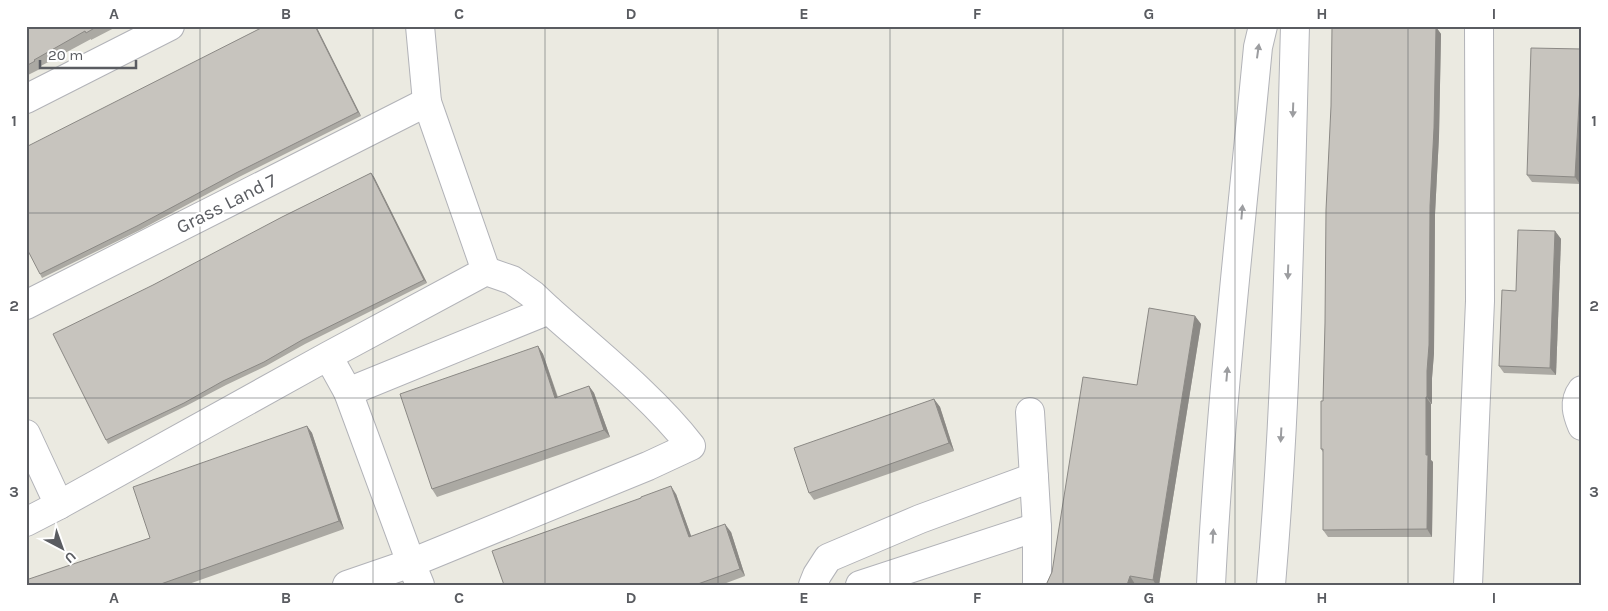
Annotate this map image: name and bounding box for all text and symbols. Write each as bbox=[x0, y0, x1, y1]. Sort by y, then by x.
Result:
text: A bbox=[109, 4, 119, 23]
text: B bbox=[281, 4, 291, 23]
text: C bbox=[454, 4, 464, 23]
text: D bbox=[626, 4, 637, 23]
text: E bbox=[799, 4, 809, 23]
text: F bbox=[973, 4, 982, 23]
text: G bbox=[1144, 4, 1154, 23]
text: H bbox=[1316, 4, 1328, 23]
text: I bbox=[1492, 4, 1496, 23]
scale bar bbox=[40, 38, 136, 70]
one-way arrow bbox=[1254, 42, 1262, 58]
text: 20 m bbox=[48, 46, 83, 64]
one-way arrow bbox=[1288, 102, 1296, 118]
text: 1 bbox=[11, 111, 17, 130]
text: 1 bbox=[1591, 111, 1597, 130]
street label: Grass Land 7 bbox=[173, 169, 280, 239]
one-way arrow bbox=[1239, 204, 1247, 220]
one-way arrow bbox=[1284, 265, 1292, 281]
text: 2 bbox=[9, 296, 19, 315]
text: 2 bbox=[1589, 296, 1599, 315]
one-way arrow bbox=[1223, 366, 1231, 382]
one-way arrow bbox=[1277, 427, 1285, 443]
text: 3 bbox=[9, 482, 19, 501]
text: 3 bbox=[1589, 482, 1599, 501]
north arrow bbox=[38, 524, 88, 574]
one-way arrow bbox=[1210, 528, 1218, 544]
text: U bbox=[61, 548, 79, 567]
text: A bbox=[109, 588, 119, 607]
text: B bbox=[281, 588, 291, 607]
text: C bbox=[454, 588, 464, 607]
text: D bbox=[626, 588, 637, 607]
text: E bbox=[799, 588, 809, 607]
text: F bbox=[973, 588, 982, 607]
text: G bbox=[1144, 588, 1154, 607]
text: H bbox=[1316, 588, 1328, 607]
text: I bbox=[1492, 588, 1496, 607]

